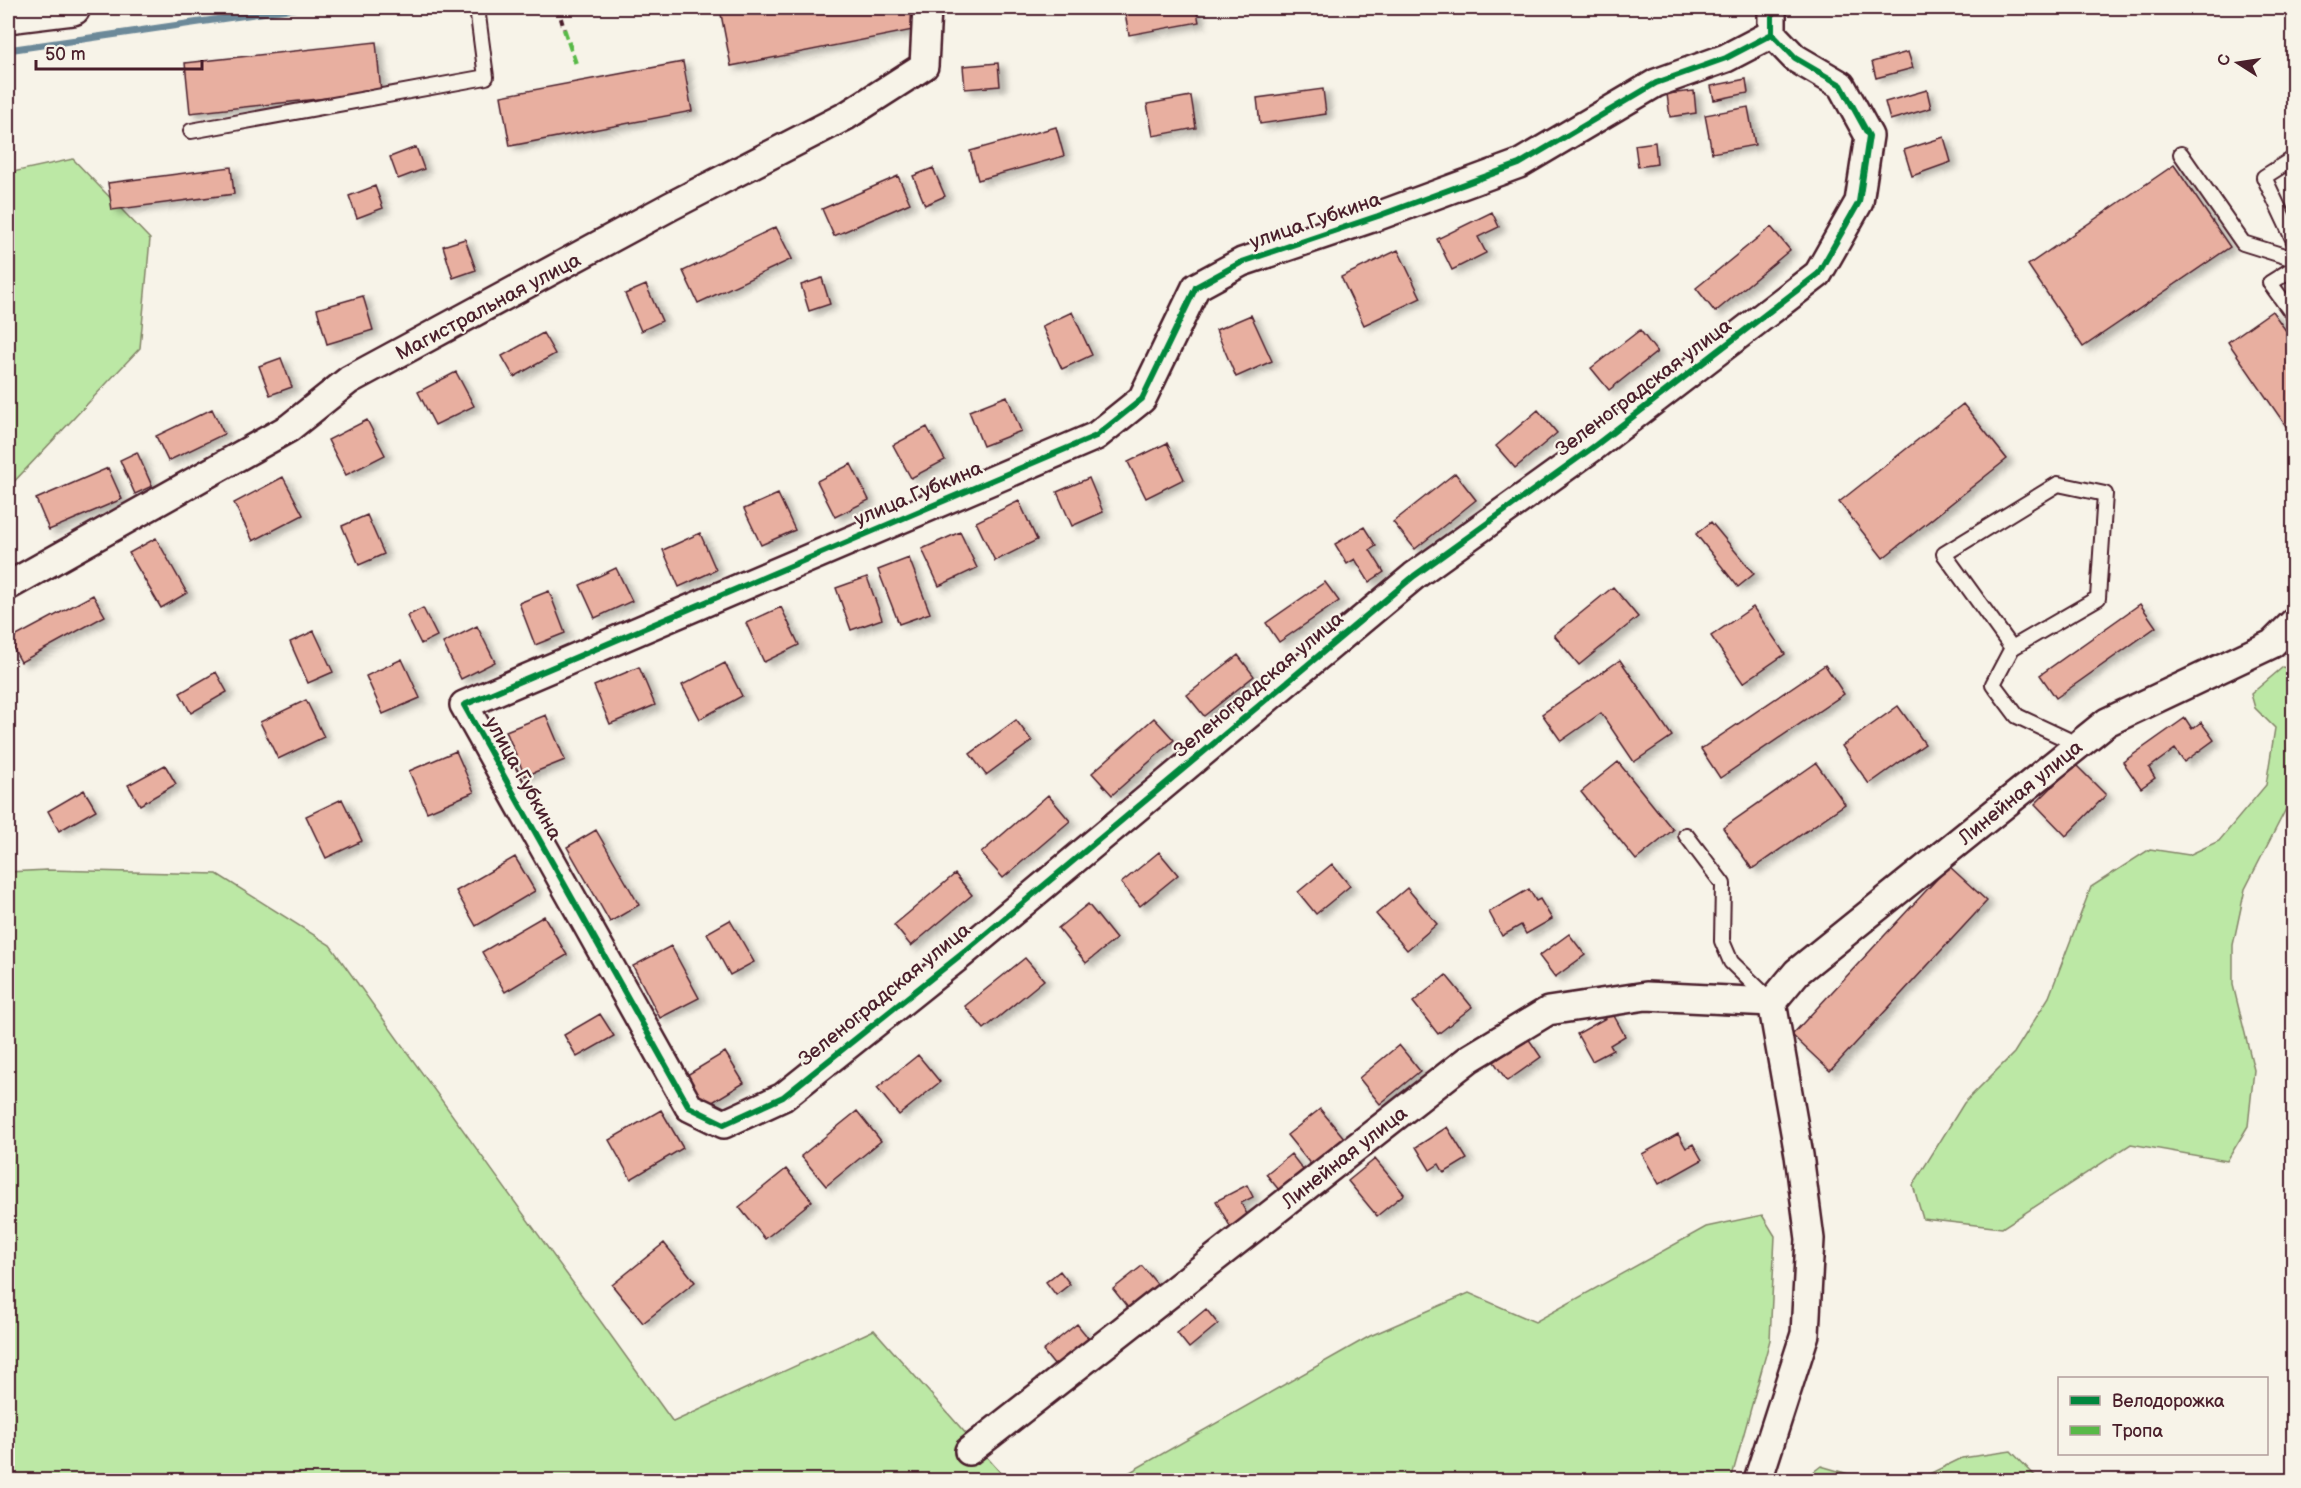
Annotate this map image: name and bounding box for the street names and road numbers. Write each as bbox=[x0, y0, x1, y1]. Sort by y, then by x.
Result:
street label: улица Губкина bbox=[1247, 187, 1384, 255]
street label: Магистральная улица bbox=[392, 248, 585, 366]
street label: Зеленоградская улица bbox=[1551, 314, 1736, 462]
street label: улица Губкина bbox=[851, 456, 986, 532]
street label: Зеленоградская улица bbox=[1169, 607, 1348, 763]
street label: улица Губкина bbox=[479, 713, 567, 844]
street label: Линейная улица bbox=[1953, 735, 2088, 851]
street label: Зеленоградская улица bbox=[794, 918, 975, 1071]
street label: Линейная улица bbox=[1276, 1101, 1412, 1215]

